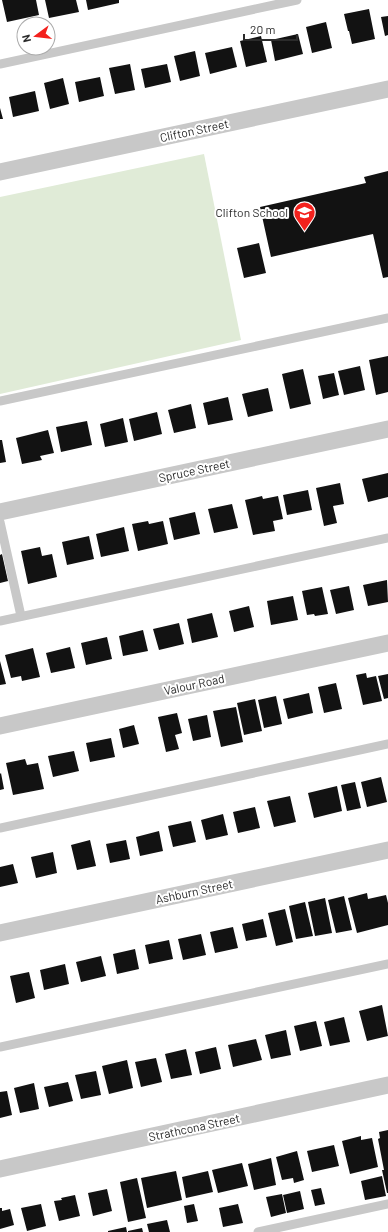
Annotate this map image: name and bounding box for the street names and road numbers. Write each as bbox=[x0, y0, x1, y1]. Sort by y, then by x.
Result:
street label: Clifton Street bbox=[158, 116, 230, 144]
street label: Spruce Street bbox=[157, 456, 231, 484]
street label: Valour Road bbox=[162, 671, 226, 697]
street label: Ashburn Street bbox=[154, 876, 234, 906]
street label: Strathcona Street bbox=[147, 1110, 241, 1144]

